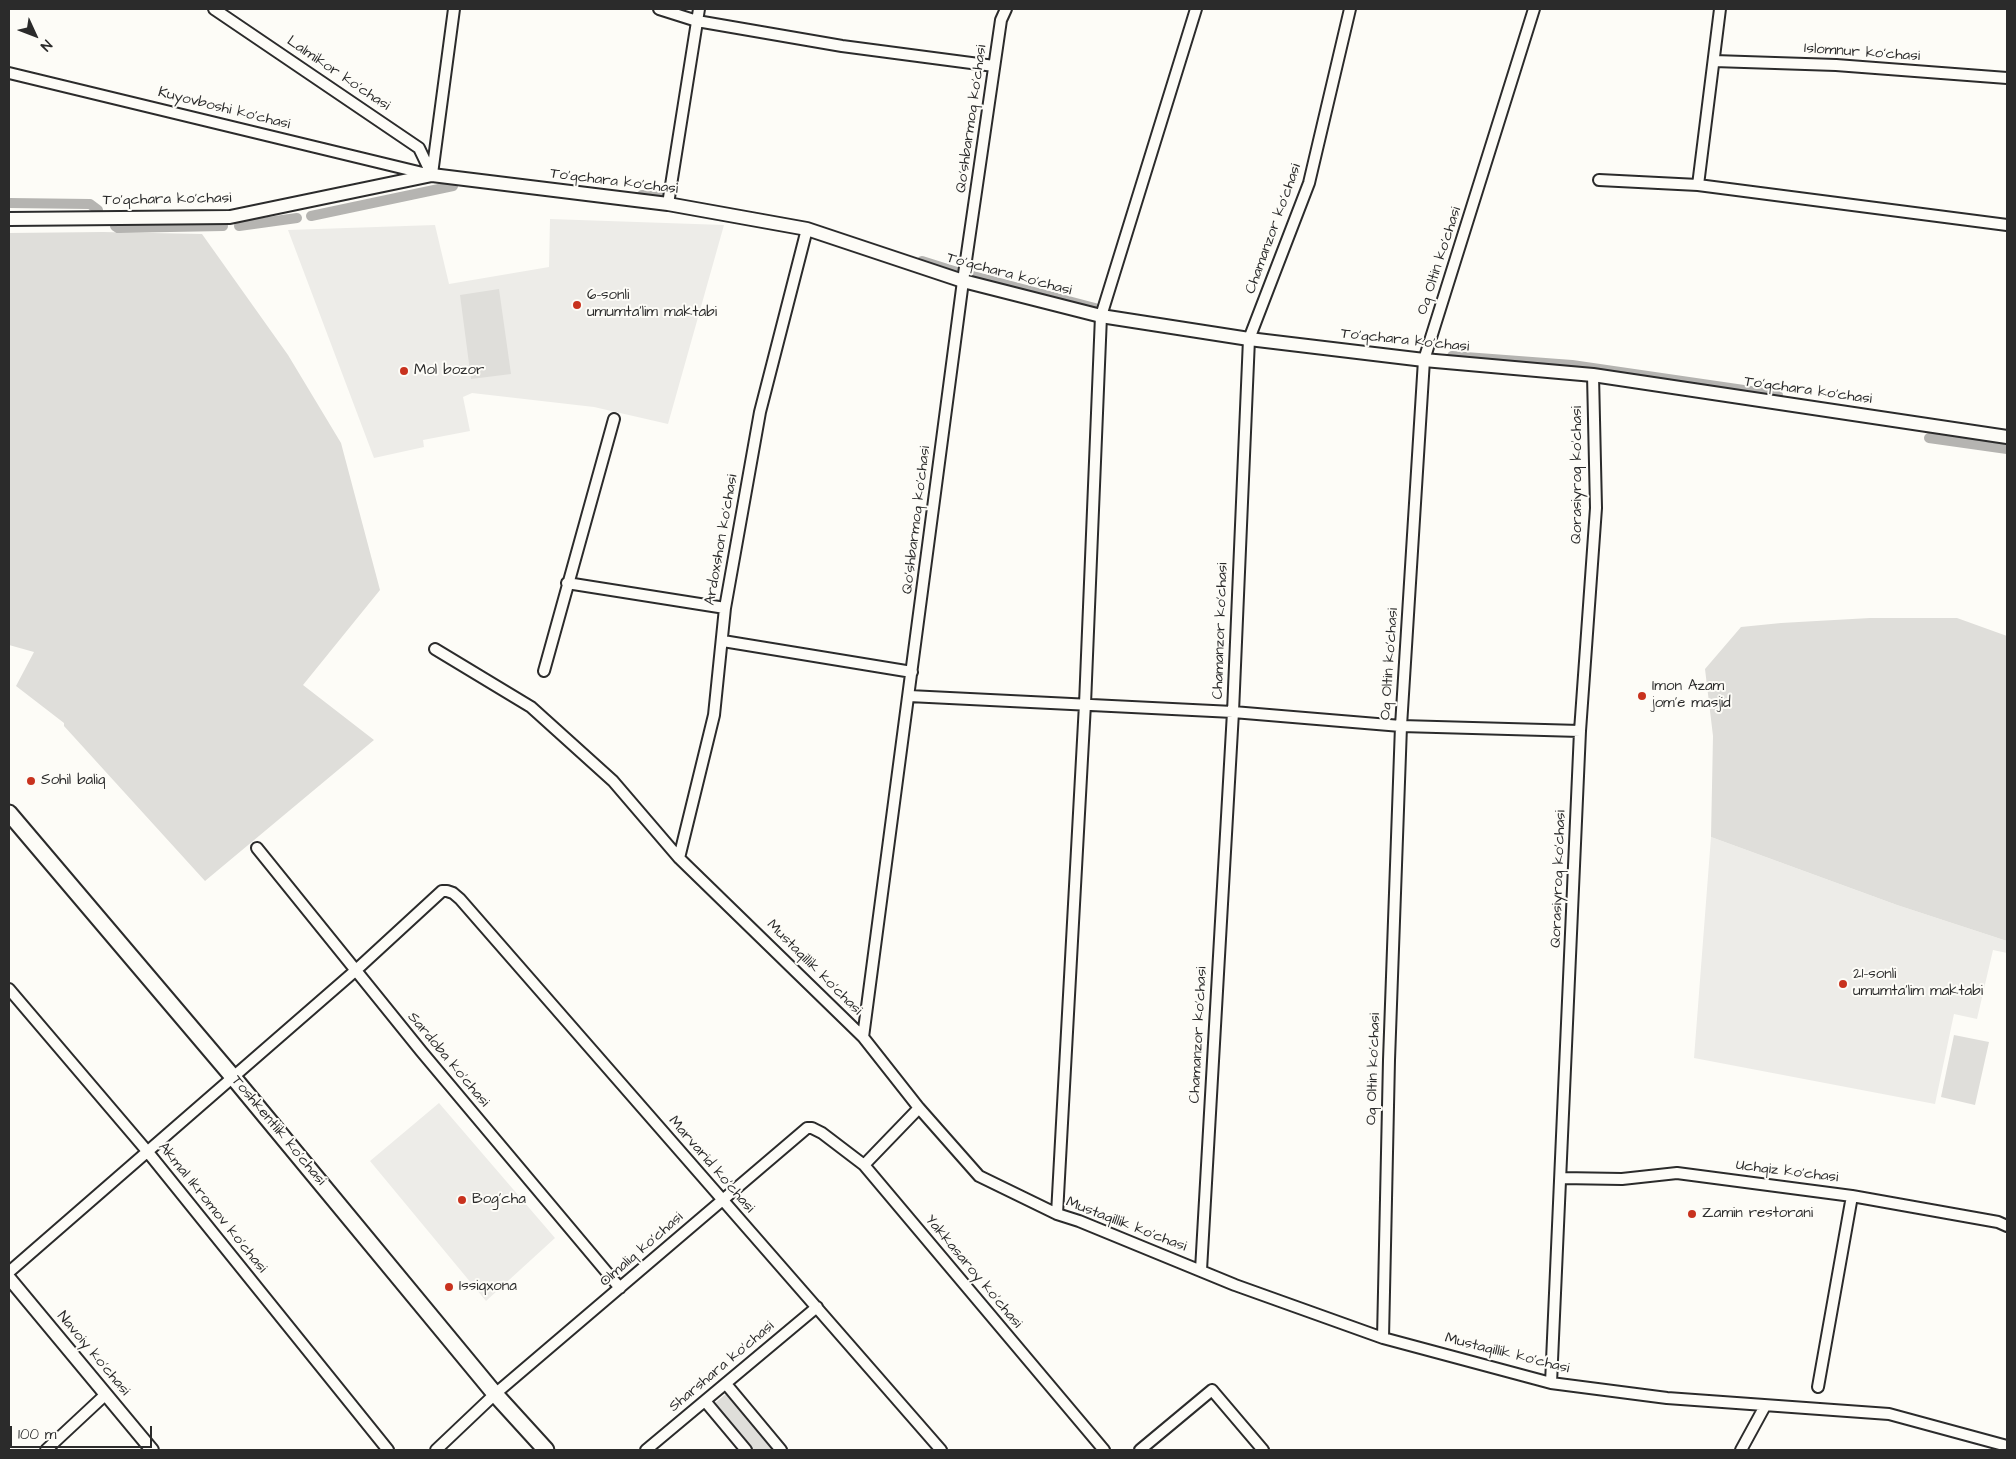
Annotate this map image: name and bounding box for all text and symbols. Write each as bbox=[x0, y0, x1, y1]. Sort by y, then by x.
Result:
north arrow bbox=[10, 10, 60, 60]
street label: Lalmikor ko'chasi bbox=[283, 33, 393, 115]
text: N bbox=[36, 35, 56, 55]
street label: Islomnur ko'chasi bbox=[1803, 40, 1921, 66]
street label: Qo'shbarmoq ko'chasi bbox=[953, 44, 991, 194]
street label: Kuyovboshi ko'chasi bbox=[156, 84, 292, 134]
street label: Chamanzor ko'chasi bbox=[1242, 162, 1306, 296]
street label: To'qchara ko'chasi bbox=[549, 165, 679, 199]
street label: To'qchara ko'chasi bbox=[102, 190, 232, 210]
street label: Oq Oltin ko'chasi bbox=[1414, 205, 1466, 317]
street label: To'qchara ko'chasi bbox=[944, 250, 1074, 300]
place label: 6-sonli umumta'lim maktabi bbox=[587, 287, 717, 322]
marker: 6-sonli umumta'lim maktabi bbox=[571, 299, 583, 311]
street label: To'qchara ko'chasi bbox=[1340, 325, 1470, 357]
place label: Mol bozor bbox=[414, 362, 484, 380]
marker: Mol bozor bbox=[398, 365, 410, 377]
street label: To'qchara ko'chasi bbox=[1743, 373, 1873, 409]
street label: Qorasiyroq ko'chasi bbox=[1569, 406, 1587, 544]
street label: Qo'shbarmoq ko'chasi bbox=[899, 445, 935, 595]
street label: Ardoxshon ko'chasi bbox=[702, 473, 742, 607]
street label: Chamanzor ko'chasi bbox=[1210, 562, 1232, 700]
street label: Oq Oltin ko'chasi bbox=[1377, 607, 1403, 721]
place label: Imon Azam jom'e masjid bbox=[1652, 678, 1731, 713]
marker: Imon Azam jom'e masjid bbox=[1636, 690, 1648, 702]
place label: Sohil baliq bbox=[41, 772, 106, 790]
marker: Sohil baliq bbox=[25, 775, 37, 787]
street label: Qorasiyroq ko'chasi bbox=[1548, 810, 1570, 948]
street label: Mustaqillik ko'chasi bbox=[762, 916, 866, 1020]
street label: Chamanzor ko'chasi bbox=[1186, 966, 1212, 1104]
place label: 21-sonli umumta'lim maktabi bbox=[1853, 966, 1983, 1001]
marker: 21-sonli umumta'lim maktabi bbox=[1837, 978, 1849, 990]
street label: Sardoba ko'chasi bbox=[403, 1009, 493, 1111]
street label: Oq Oltin ko'chasi bbox=[1363, 1012, 1385, 1126]
street label: Toshkentlik ko'chasi bbox=[227, 1072, 329, 1190]
street label: Marvarid ko'chasi bbox=[664, 1113, 758, 1217]
street label: Akmal Ikromov ko'chasi bbox=[154, 1139, 270, 1277]
street label: Uchqiz ko'chasi bbox=[1735, 1157, 1839, 1187]
place label: Bog'cha bbox=[472, 1191, 526, 1209]
marker: Bog'cha bbox=[456, 1194, 468, 1206]
street label: Mustaqillik ko'chasi bbox=[1063, 1194, 1189, 1256]
place label: Zamin restorani bbox=[1702, 1205, 1813, 1223]
marker: Zamin restorani bbox=[1686, 1208, 1698, 1220]
street label: Olmaliq ko'chasi bbox=[597, 1209, 687, 1291]
street label: Yakkasaroy ko'chasi bbox=[920, 1212, 1026, 1332]
place label: Issiqxona bbox=[459, 1278, 517, 1296]
marker: Issiqxona bbox=[443, 1281, 455, 1293]
street label: Navoiy ko'chasi bbox=[53, 1308, 133, 1400]
street label: Sharshara ko'chasi bbox=[666, 1318, 778, 1416]
street label: Mustaqillik ko'chasi bbox=[1443, 1330, 1571, 1378]
scale bar bbox=[12, 1416, 155, 1448]
text: 100 m bbox=[18, 1424, 57, 1445]

